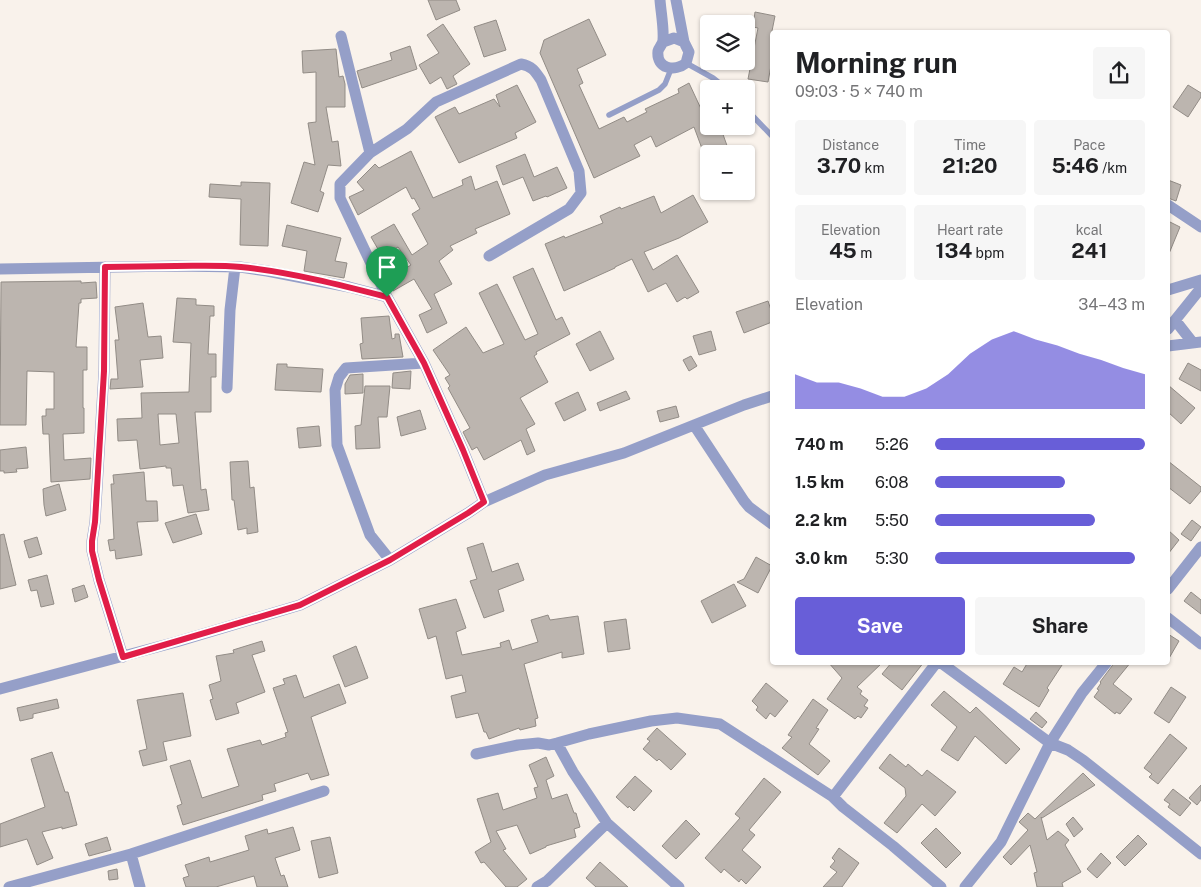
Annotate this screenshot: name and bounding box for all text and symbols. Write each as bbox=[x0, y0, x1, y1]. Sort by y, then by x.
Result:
map controls bbox=[700, 15, 755, 200]
button: layers bbox=[700, 15, 755, 70]
text: Morning run bbox=[795, 46, 958, 79]
button: share bbox=[1093, 47, 1145, 99]
button: + bbox=[700, 80, 755, 135]
text: 09:03 · 5 × 740 m bbox=[795, 82, 923, 101]
text: Distance bbox=[822, 137, 879, 153]
text: Time bbox=[954, 137, 986, 153]
text: Pace bbox=[1073, 137, 1105, 153]
button: − bbox=[700, 145, 755, 200]
text: 3.70 bbox=[817, 153, 861, 178]
text: 21:20 bbox=[942, 153, 998, 178]
text: 5:46 bbox=[1051, 153, 1099, 178]
text: km bbox=[861, 160, 885, 176]
text: /km bbox=[1099, 160, 1127, 176]
text: Elevation bbox=[821, 222, 880, 238]
text: Heart rate bbox=[937, 222, 1003, 238]
text: kcal bbox=[1076, 222, 1103, 238]
text: 45 bbox=[829, 238, 857, 263]
text: 134 bbox=[936, 238, 972, 263]
text: 241 bbox=[1071, 238, 1107, 263]
text: m bbox=[857, 245, 872, 261]
text: bpm bbox=[972, 245, 1004, 261]
pin bbox=[366, 246, 408, 297]
icon: arrive bbox=[373, 253, 401, 281]
text: Elevation bbox=[795, 295, 863, 314]
text: 34–43 m bbox=[1078, 295, 1145, 314]
text: 740 m bbox=[795, 435, 844, 454]
text: 5:26 bbox=[875, 435, 909, 454]
text: 1.5 km bbox=[795, 473, 844, 492]
text: 6:08 bbox=[875, 473, 909, 492]
text: 2.2 km bbox=[795, 511, 847, 530]
text: 5:50 bbox=[875, 511, 909, 530]
text: 3.0 km bbox=[795, 549, 847, 568]
text: 5:30 bbox=[875, 549, 909, 568]
button: Save bbox=[795, 597, 965, 655]
button: Share bbox=[975, 597, 1145, 655]

